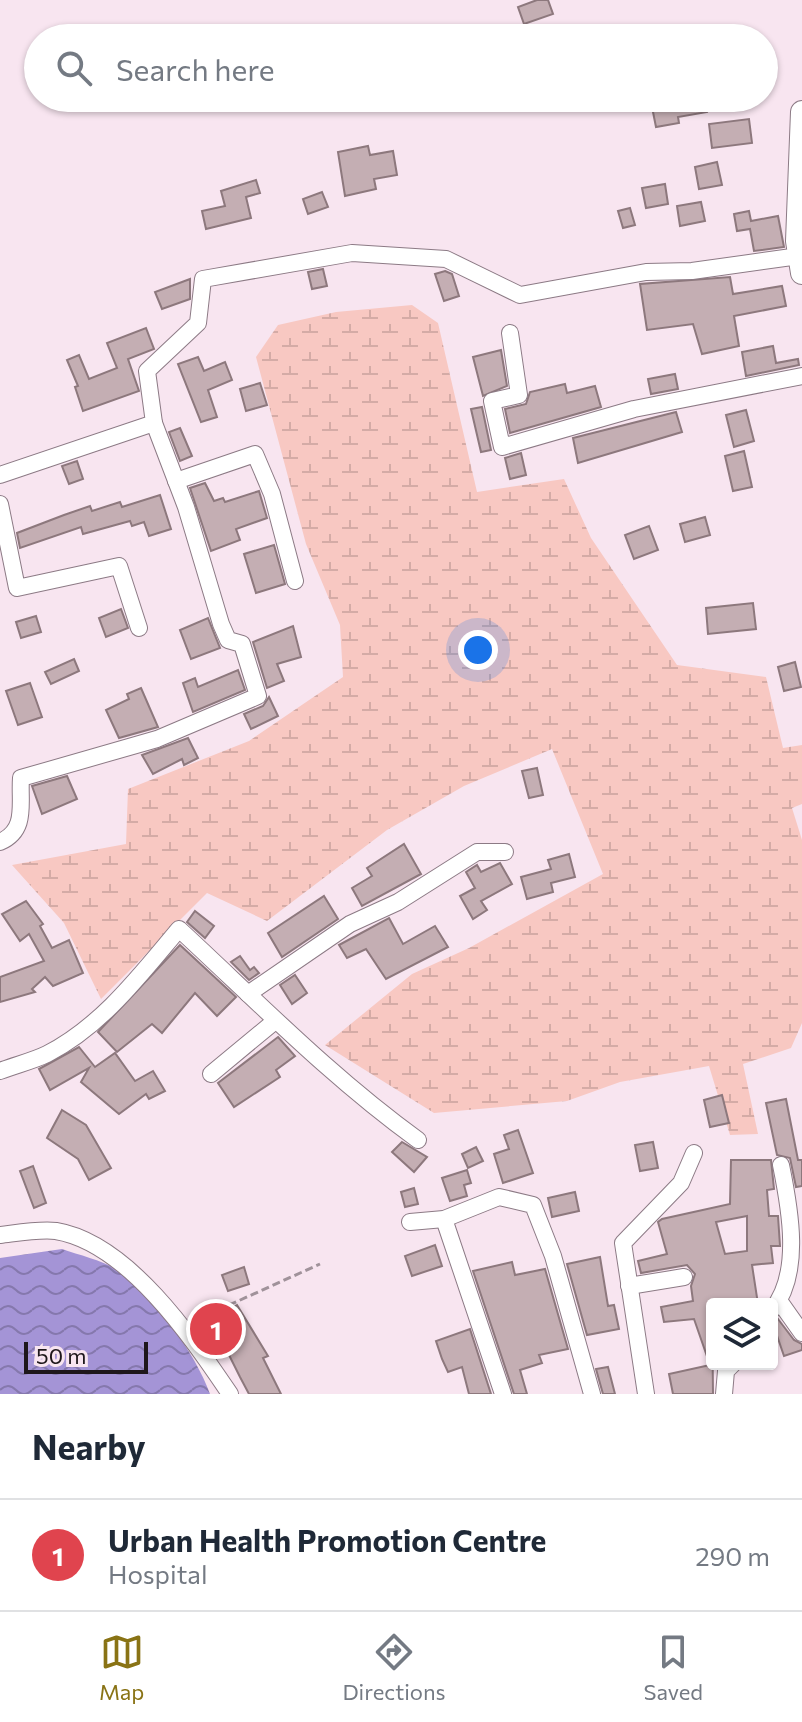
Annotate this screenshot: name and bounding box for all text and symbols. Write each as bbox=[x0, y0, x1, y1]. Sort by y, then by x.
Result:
search box bbox=[24, 24, 778, 112]
icon: search bbox=[52, 46, 96, 90]
text: Search here bbox=[116, 50, 275, 87]
your location bbox=[458, 630, 498, 670]
map controls bbox=[706, 1298, 778, 1370]
button: layers bbox=[706, 1298, 778, 1370]
pin: 1 bbox=[190, 1299, 242, 1359]
scale bar bbox=[24, 1338, 148, 1374]
text: 50 m bbox=[36, 1342, 86, 1369]
text: Nearby bbox=[32, 1425, 146, 1467]
text: Urban Health Promotion Centre bbox=[108, 1521, 546, 1558]
text: 1 bbox=[52, 1540, 64, 1571]
text: 290 m bbox=[695, 1540, 770, 1571]
text: Hospital bbox=[108, 1558, 208, 1589]
tab: Map bbox=[99, 1630, 144, 1705]
tab: Directions bbox=[342, 1630, 446, 1705]
tab: Saved bbox=[644, 1630, 703, 1705]

